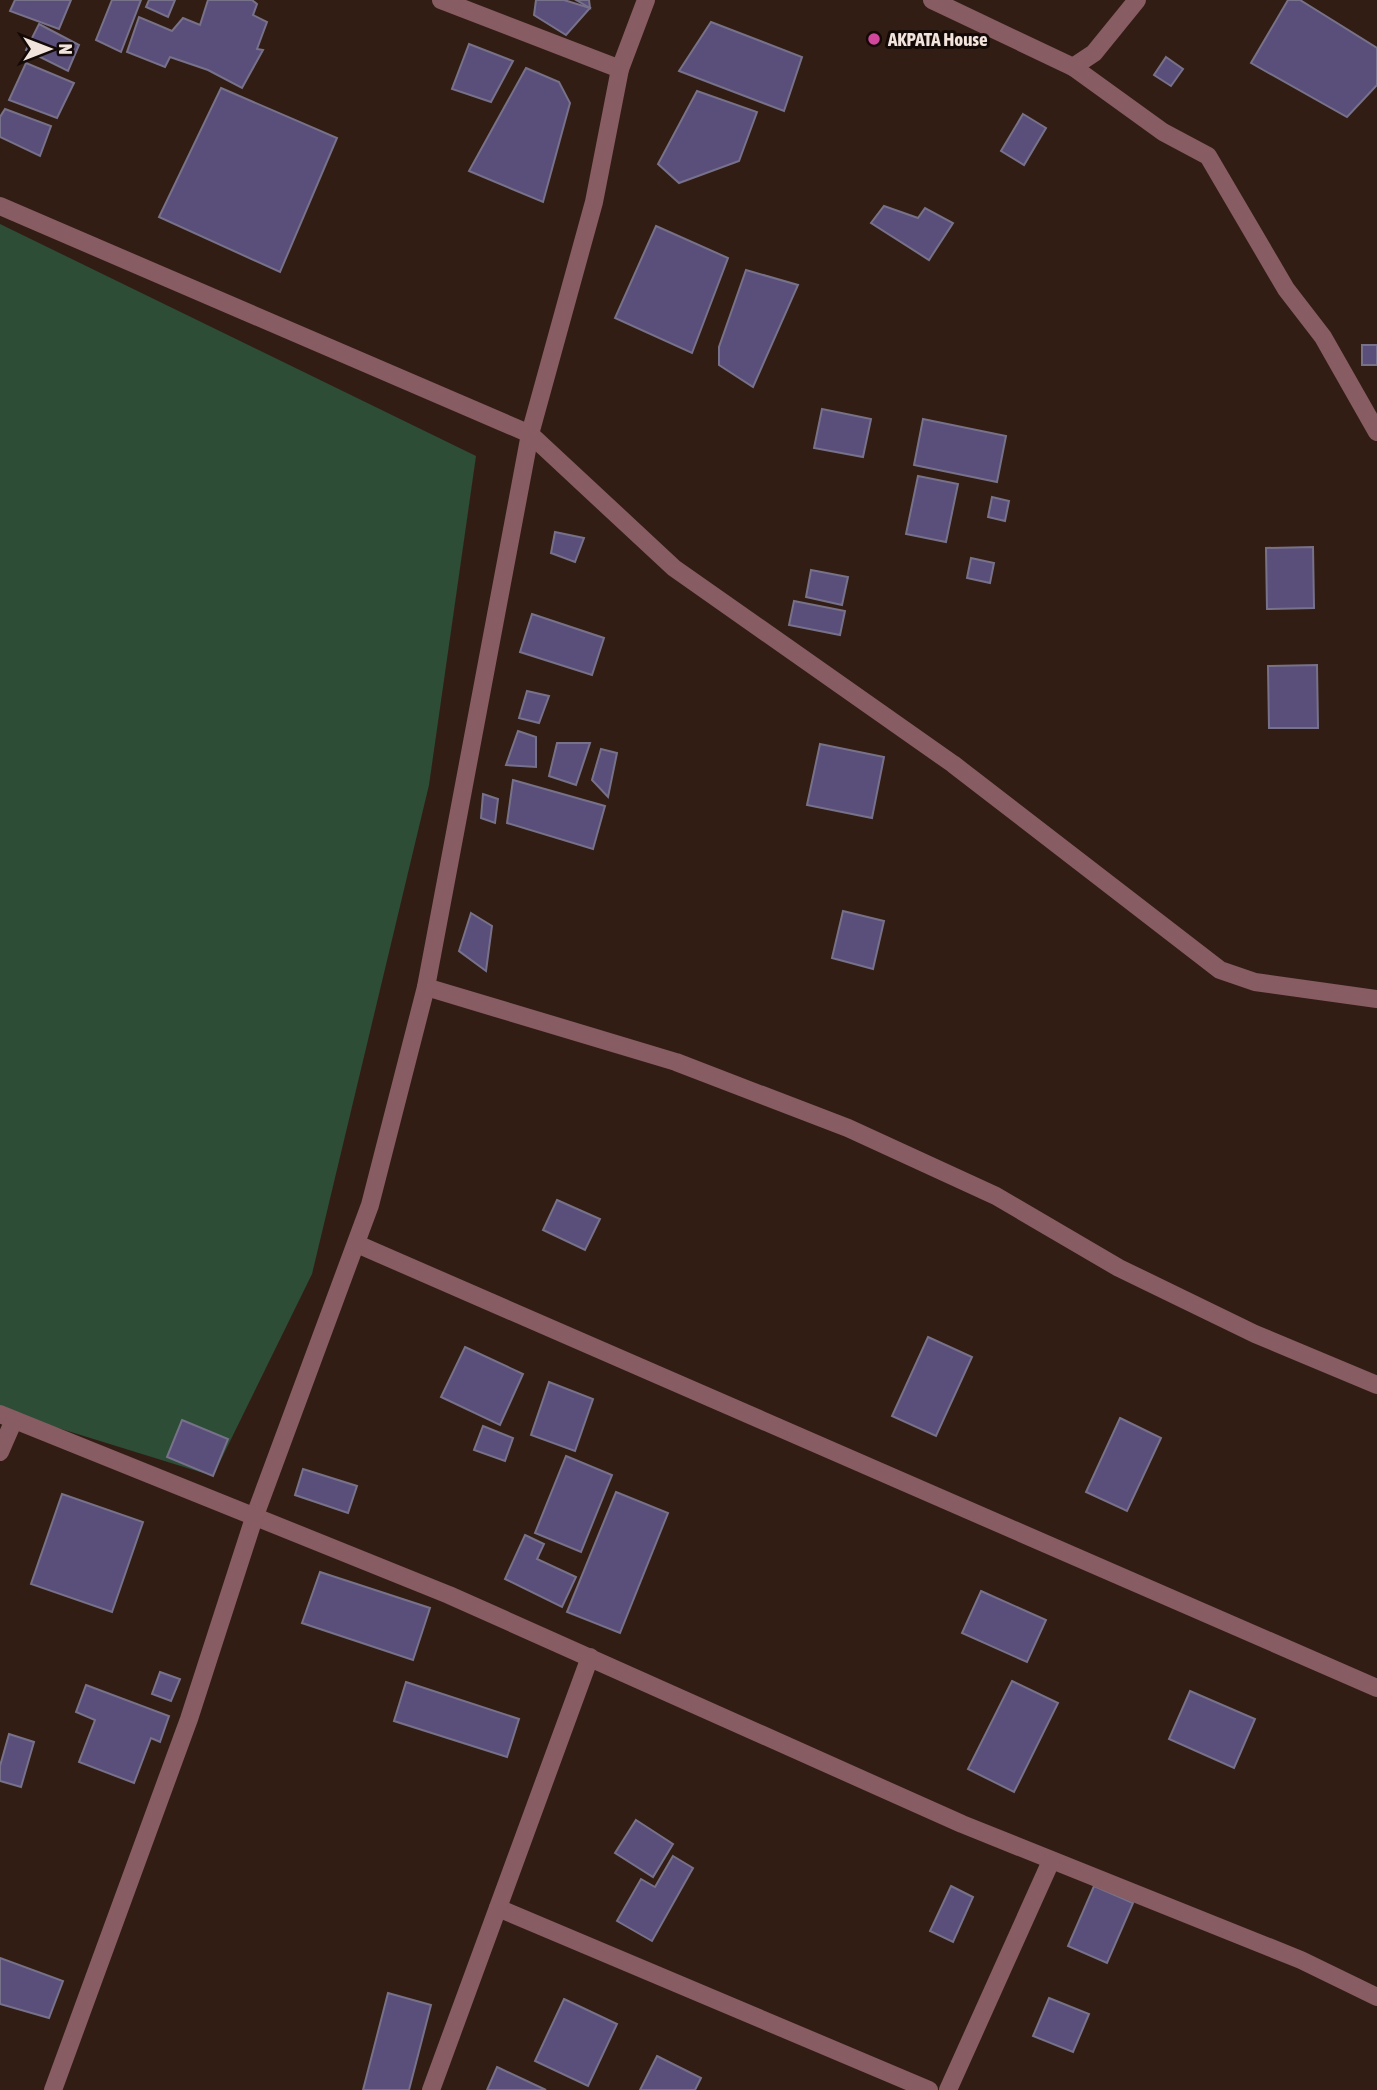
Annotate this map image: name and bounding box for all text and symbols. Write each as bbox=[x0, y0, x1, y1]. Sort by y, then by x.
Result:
north arrow bbox=[14, 14, 84, 84]
place label: AKPATA House bbox=[887, 28, 988, 50]
marker: AKPATA House bbox=[866, 31, 882, 47]
text: N bbox=[55, 43, 77, 55]

